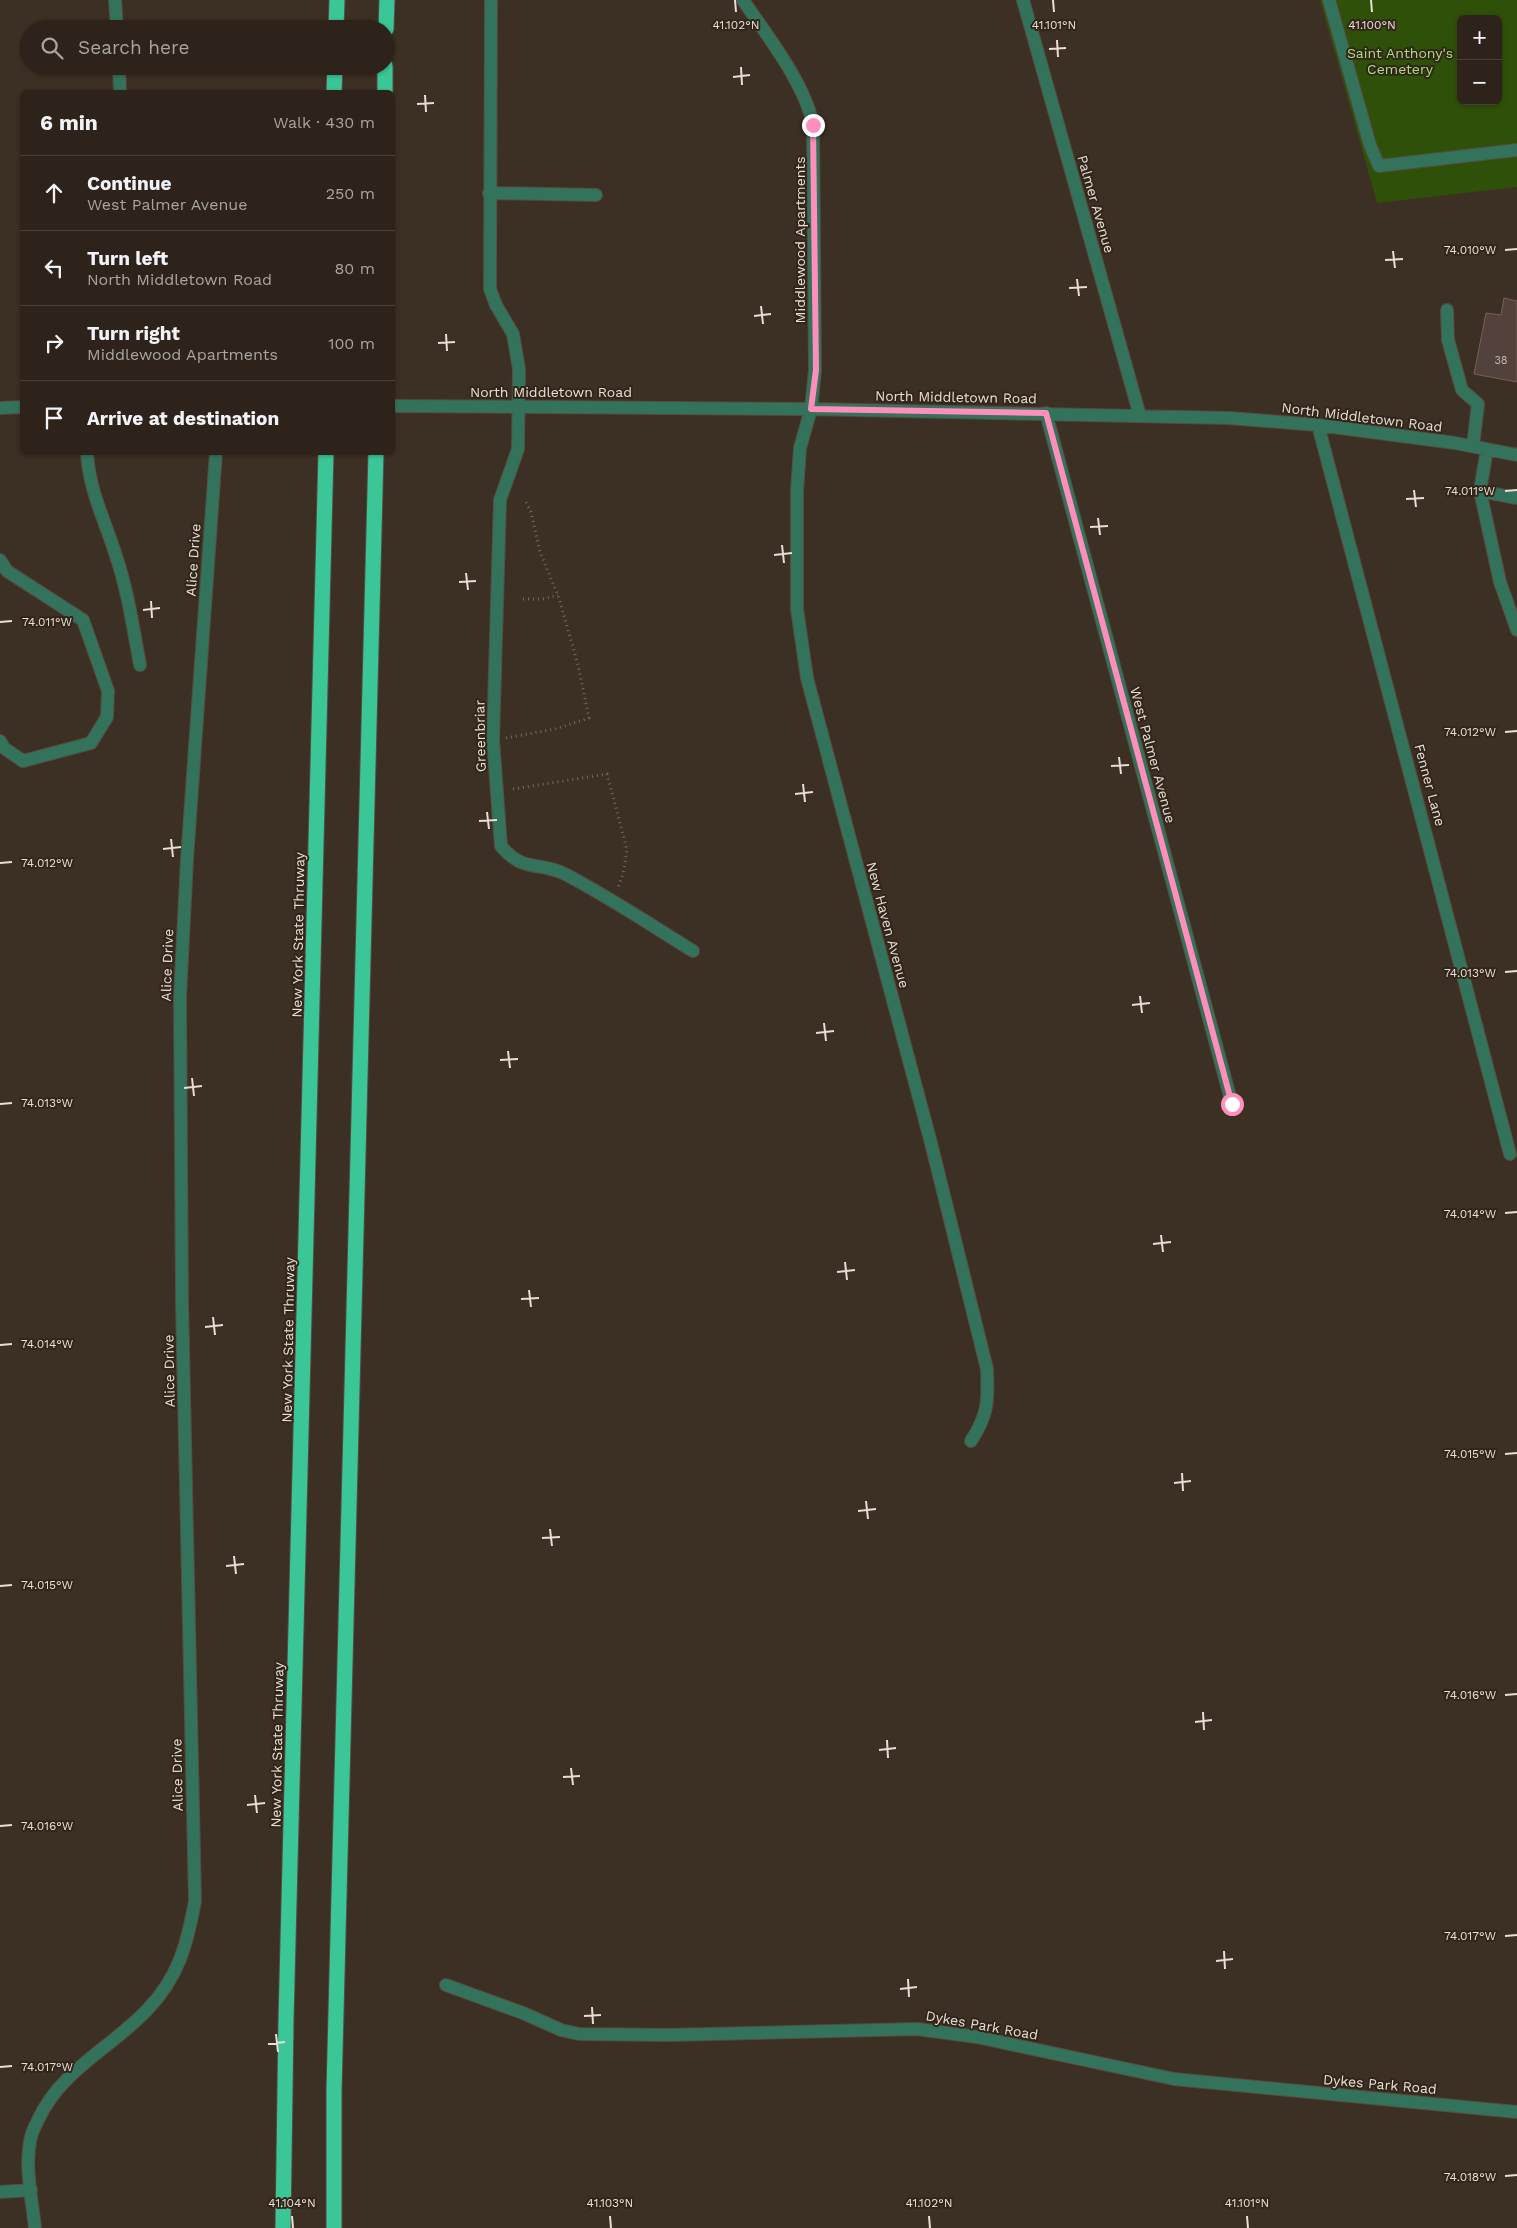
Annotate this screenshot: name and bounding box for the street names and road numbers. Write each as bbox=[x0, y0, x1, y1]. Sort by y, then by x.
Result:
street label: Palmer Avenue bbox=[1074, 153, 1118, 255]
street label: Middlewood Apartments bbox=[792, 156, 808, 324]
street label: North Middletown Road bbox=[470, 384, 632, 400]
street label: North Middletown Road bbox=[875, 388, 1037, 406]
street label: North Middletown Road bbox=[1281, 399, 1443, 435]
street label: Alice Drive bbox=[182, 523, 204, 597]
street label: West Palmer Avenue bbox=[1127, 685, 1179, 825]
street label: Greenbriar bbox=[471, 699, 489, 772]
street label: Fenner Lane bbox=[1411, 742, 1449, 828]
street label: New York State Thruway bbox=[289, 851, 307, 1018]
street label: New Haven Avenue bbox=[863, 860, 913, 990]
street label: Alice Drive bbox=[158, 928, 176, 1002]
street label: New York State Thruway bbox=[279, 1256, 297, 1423]
street label: Alice Drive bbox=[160, 1334, 178, 1408]
street label: New York State Thruway bbox=[268, 1661, 286, 1828]
street label: Alice Drive bbox=[168, 1738, 186, 1812]
street label: Dykes Park Road bbox=[925, 2007, 1039, 2043]
street label: Dykes Park Road bbox=[1323, 2071, 1437, 2097]

